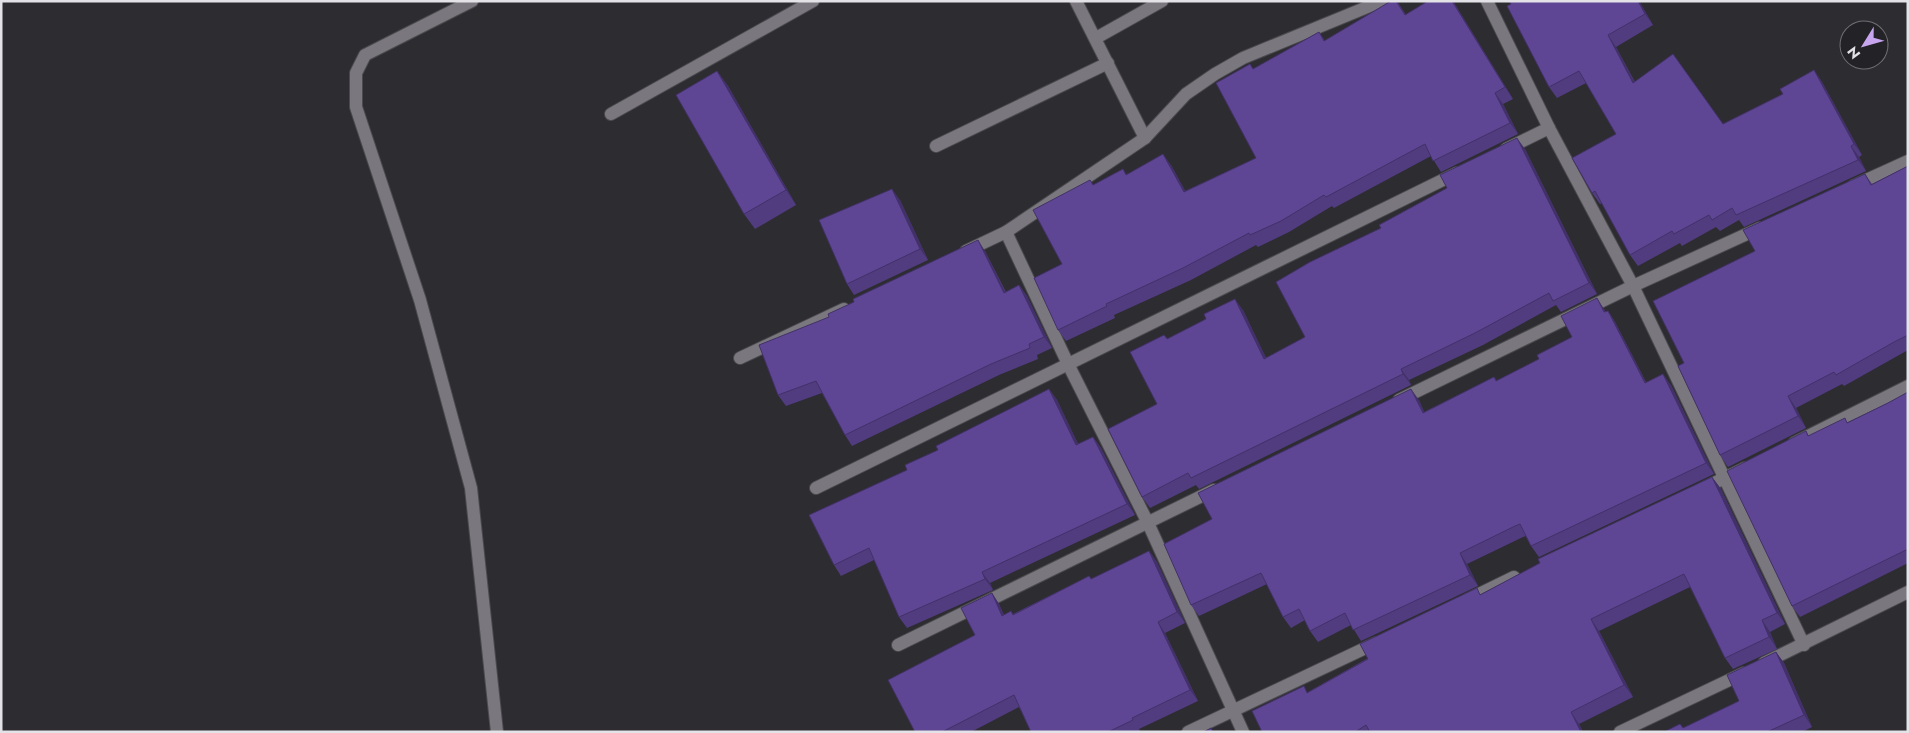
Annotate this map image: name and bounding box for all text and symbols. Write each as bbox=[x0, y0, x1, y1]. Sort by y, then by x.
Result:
north arrow bbox=[1839, 20, 1889, 70]
text: N bbox=[1842, 42, 1865, 63]

